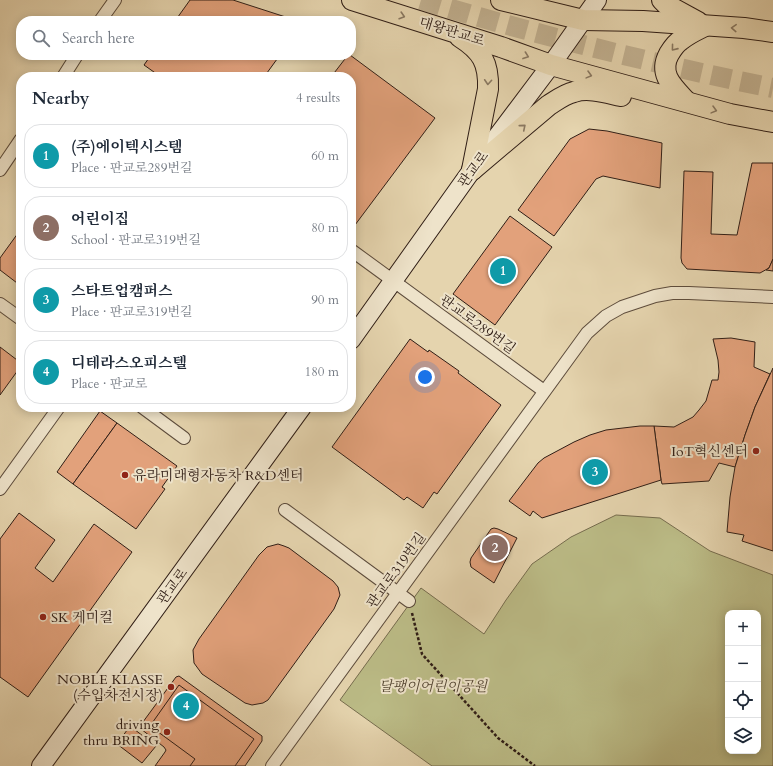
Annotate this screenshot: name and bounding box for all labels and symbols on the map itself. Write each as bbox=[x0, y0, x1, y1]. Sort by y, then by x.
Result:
one-way arrow bbox=[398, 11, 405, 20]
street label: 대왕판교로 bbox=[417, 13, 487, 51]
one-way arrow bbox=[731, 23, 737, 32]
one-way arrow bbox=[671, 43, 678, 50]
one-way arrow bbox=[522, 51, 529, 59]
one-way arrow bbox=[585, 70, 592, 79]
one-way arrow bbox=[484, 79, 493, 85]
one-way arrow bbox=[710, 105, 717, 114]
one-way arrow bbox=[519, 124, 526, 131]
street label: 판교로 bbox=[454, 147, 493, 191]
pin: 1 bbox=[490, 256, 516, 286]
street label: 판교로289번길 bbox=[436, 291, 519, 358]
your location bbox=[415, 367, 435, 387]
place label: IoT혁신센터 bbox=[671, 442, 748, 461]
marker: IoT혁신센터 bbox=[751, 446, 761, 456]
pin: 3 bbox=[582, 457, 608, 487]
place label: 유라미래형자동차 R&D센터 bbox=[133, 466, 303, 485]
marker: 유라미래형자동차 R&D센터 bbox=[120, 470, 130, 480]
street label: 판교로319번길 bbox=[363, 529, 430, 612]
pin: 2 bbox=[482, 533, 508, 563]
street label: 판교로 bbox=[153, 564, 192, 608]
place label: SK 케미컬 bbox=[51, 608, 113, 627]
marker: SK 케미컬 bbox=[38, 612, 48, 622]
place label: NOBLE KLASSE (수입차전시장) bbox=[57, 670, 163, 705]
park label: 달팽이어린이공원 bbox=[379, 677, 489, 696]
marker: NOBLE KLASSE (수입차전시장) bbox=[166, 682, 176, 692]
pin: 4 bbox=[173, 691, 199, 721]
place label: driving thru BRING bbox=[83, 715, 159, 750]
marker: driving thru BRING bbox=[162, 727, 172, 737]

